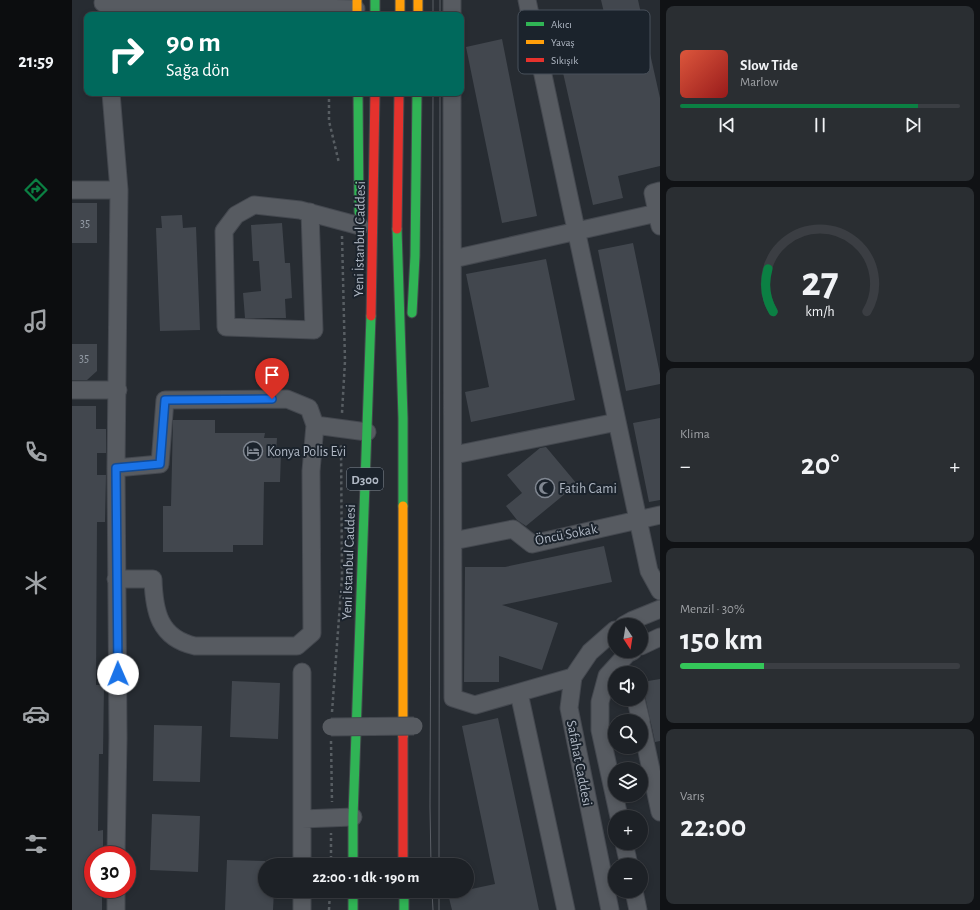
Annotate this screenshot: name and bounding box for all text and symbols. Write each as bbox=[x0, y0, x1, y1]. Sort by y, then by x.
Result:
legend bbox=[518, 10, 650, 74]
text: Akıcı bbox=[551, 19, 572, 30]
icon: right bbox=[100, 28, 152, 80]
text: 90 m bbox=[166, 29, 221, 57]
text: Yavaş bbox=[551, 37, 575, 48]
text: 21:59 bbox=[18, 53, 54, 71]
text: Sıkışık bbox=[551, 55, 578, 66]
text: Slow Tide bbox=[740, 58, 798, 73]
text: Sağa dön bbox=[166, 62, 230, 80]
text: Marlow bbox=[740, 76, 778, 89]
icon: previous bbox=[716, 114, 738, 136]
icon: pause bbox=[809, 114, 831, 136]
icon: next bbox=[902, 114, 924, 136]
icon: directions bbox=[22, 176, 50, 204]
street label: Yeni İstanbul Caddesi bbox=[349, 181, 368, 297]
house number: 35 bbox=[80, 217, 90, 229]
text: 27 bbox=[801, 262, 839, 303]
text: km/h bbox=[805, 305, 835, 319]
icon: music bbox=[22, 307, 50, 335]
house number: 35 bbox=[79, 352, 89, 364]
pin bbox=[255, 358, 289, 399]
icon: arrive bbox=[261, 364, 283, 386]
text: Klima bbox=[680, 428, 710, 441]
icon: phone bbox=[22, 438, 50, 466]
hotel icon: Konya Polis Evi bbox=[242, 440, 264, 462]
place label: Konya Polis Evi bbox=[267, 445, 346, 459]
text: 20° bbox=[801, 450, 839, 480]
text: − bbox=[680, 455, 691, 477]
text: + bbox=[949, 455, 960, 477]
road number: D300 bbox=[347, 468, 383, 490]
mosque icon: Fatih Cami bbox=[534, 477, 556, 499]
place label: Fatih Cami bbox=[559, 482, 617, 496]
street label: Yeni İstanbul Caddesi bbox=[337, 504, 358, 620]
street label: Öncü Sokak bbox=[533, 519, 599, 548]
icon: climate bbox=[22, 569, 50, 597]
text: Menzil · 30% bbox=[680, 603, 745, 616]
north arrow bbox=[608, 618, 648, 658]
map controls bbox=[608, 618, 648, 898]
text: 150 km bbox=[680, 625, 763, 655]
position arrow bbox=[97, 653, 139, 695]
button: sound bbox=[608, 666, 648, 706]
icon: car bbox=[22, 700, 50, 728]
button: search bbox=[608, 714, 648, 754]
street label: Safahat Caddesi bbox=[564, 719, 594, 807]
button: layers bbox=[608, 762, 648, 802]
text: Varış bbox=[680, 790, 705, 803]
button: + bbox=[608, 810, 648, 850]
text: 22:00 bbox=[680, 812, 746, 842]
icon: filters bbox=[22, 830, 50, 858]
speed limit sign: 30 bbox=[84, 846, 136, 898]
button: − bbox=[608, 858, 648, 898]
text: 22:00 · 1 dk · 190 m bbox=[313, 870, 419, 885]

